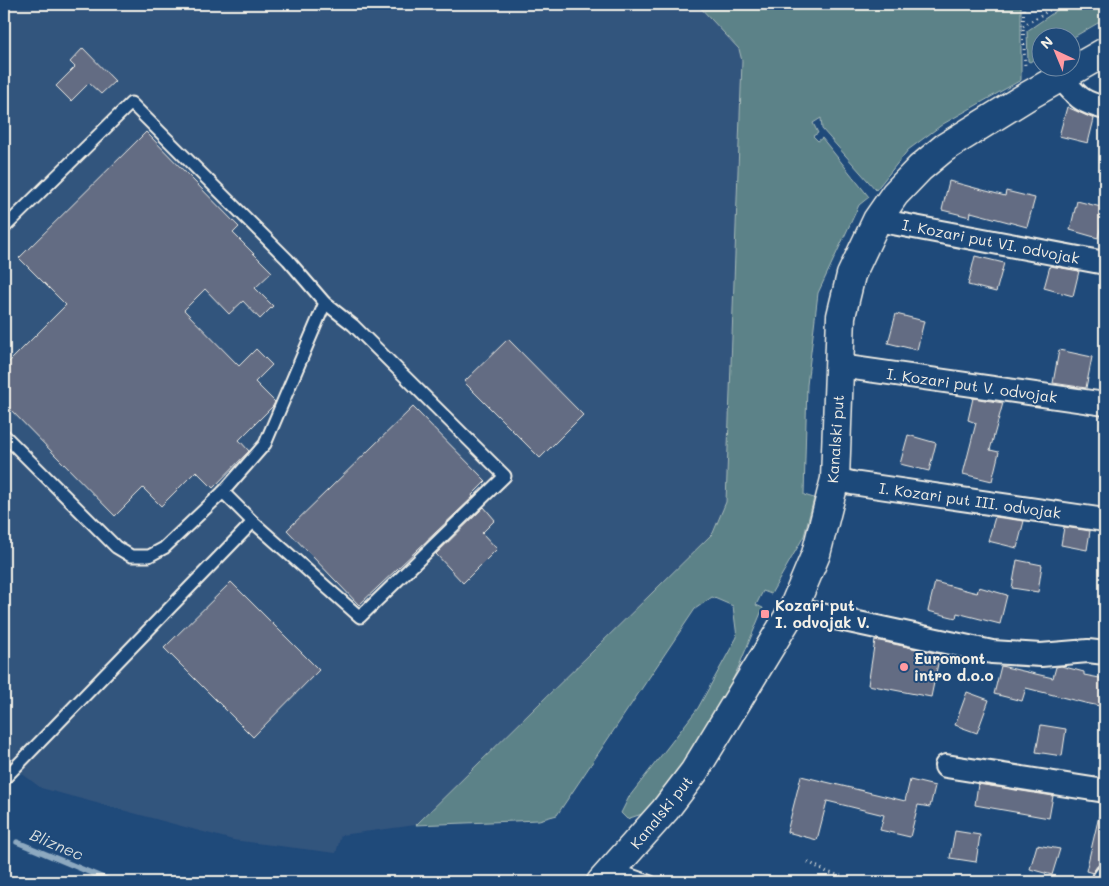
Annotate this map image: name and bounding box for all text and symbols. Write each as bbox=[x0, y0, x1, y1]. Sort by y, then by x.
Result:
north arrow bbox=[1032, 28, 1082, 78]
text: N bbox=[1036, 32, 1057, 53]
street label: I. Kozari put VI. odvojak bbox=[901, 214, 1081, 268]
street label: I. Kozari put V. odvojak bbox=[885, 363, 1059, 407]
street label: Kanalski put bbox=[822, 394, 848, 484]
street label: I. Kozari put III. odvojak bbox=[878, 477, 1062, 523]
place label: Kozari put I. odvojak V. bbox=[775, 595, 870, 632]
marker: Kozari put I. odvojak V. bbox=[759, 608, 771, 620]
place label: Euromont intro d.o.o bbox=[914, 648, 994, 685]
marker: Euromont intro d.o.o bbox=[898, 661, 910, 673]
street label: Kanalski put bbox=[625, 771, 697, 853]
water label: Bliznec bbox=[27, 823, 87, 865]

